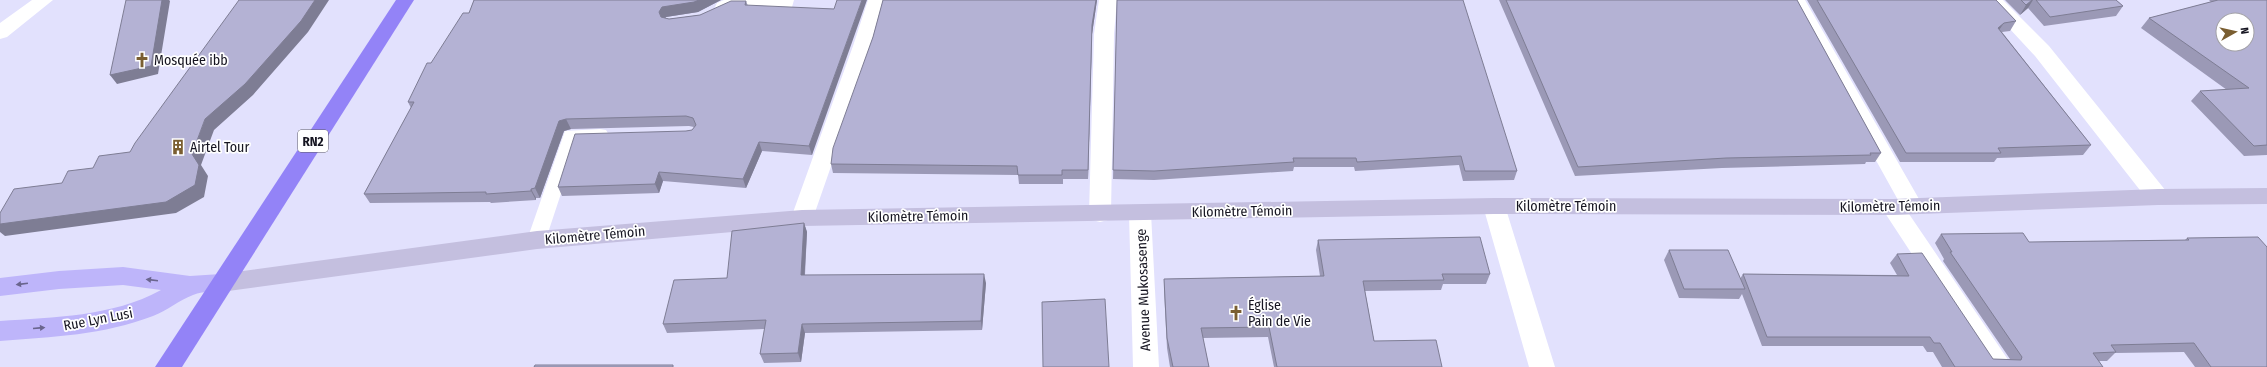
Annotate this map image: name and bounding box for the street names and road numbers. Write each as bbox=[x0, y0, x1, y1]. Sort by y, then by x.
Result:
road number: RN2 bbox=[298, 130, 328, 152]
street label: Kilomètre Témoin bbox=[1840, 197, 1940, 216]
street label: Kilomètre Témoin bbox=[1516, 198, 1616, 215]
street label: Kilomètre Témoin bbox=[1192, 202, 1292, 221]
street label: Kilomètre Témoin bbox=[868, 207, 968, 226]
street label: Kilomètre Témoin bbox=[544, 223, 646, 248]
street label: Avenue Mukosasenge bbox=[1133, 228, 1154, 352]
street label: Rue Lyn Lusi bbox=[62, 304, 134, 335]

